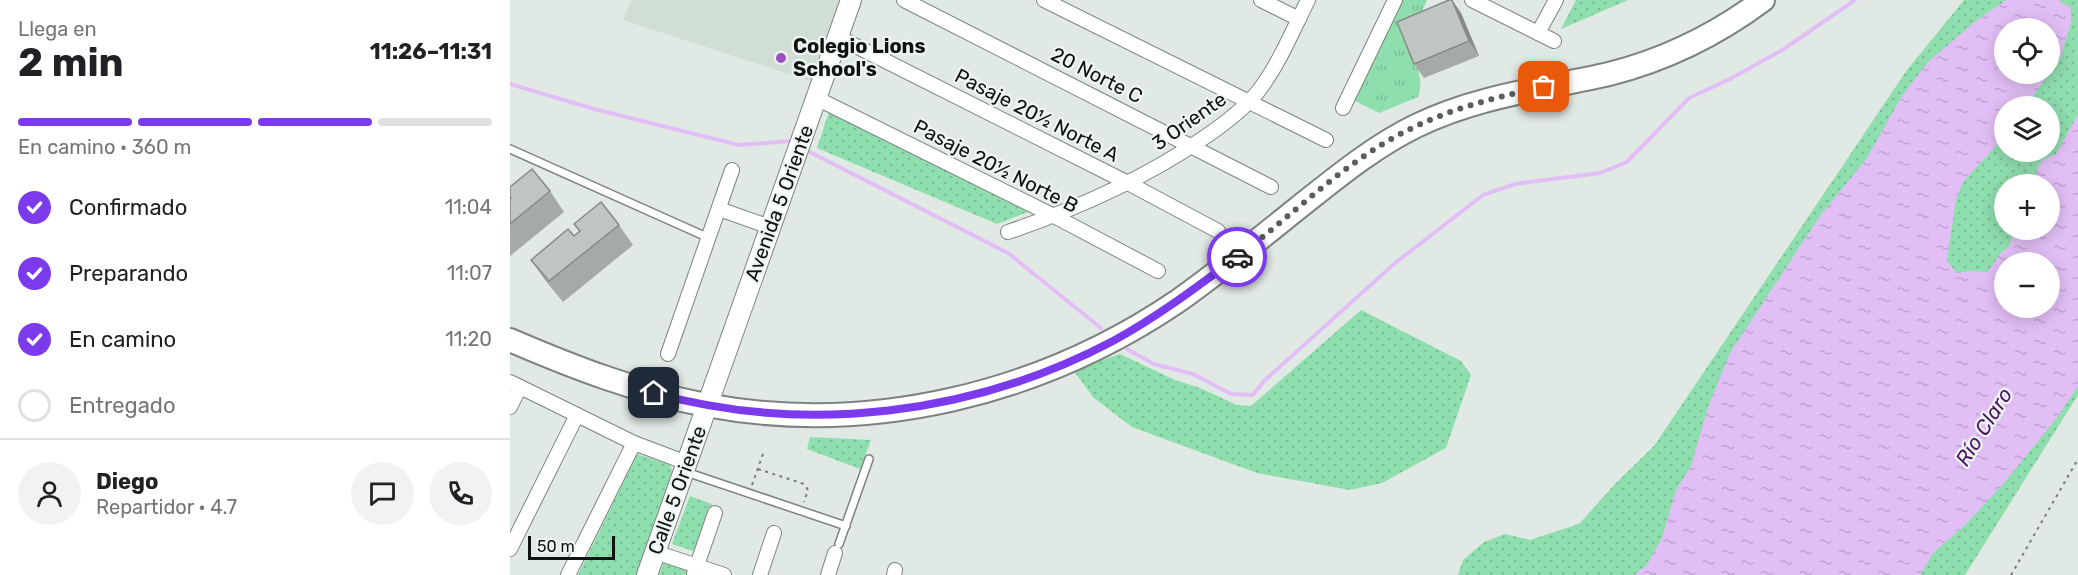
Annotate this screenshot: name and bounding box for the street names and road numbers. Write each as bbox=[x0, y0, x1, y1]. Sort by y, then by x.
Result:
street label: 20 Norte C bbox=[1047, 42, 1147, 108]
street label: Pasaje 20½ Norte A bbox=[951, 63, 1123, 167]
street label: 3 Oriente bbox=[1147, 87, 1231, 155]
street label: Pasaje 20½ Norte B bbox=[910, 114, 1082, 218]
street label: Avenida 5 Oriente bbox=[740, 122, 818, 284]
street label: Calle 5 Oriente bbox=[643, 422, 711, 558]

